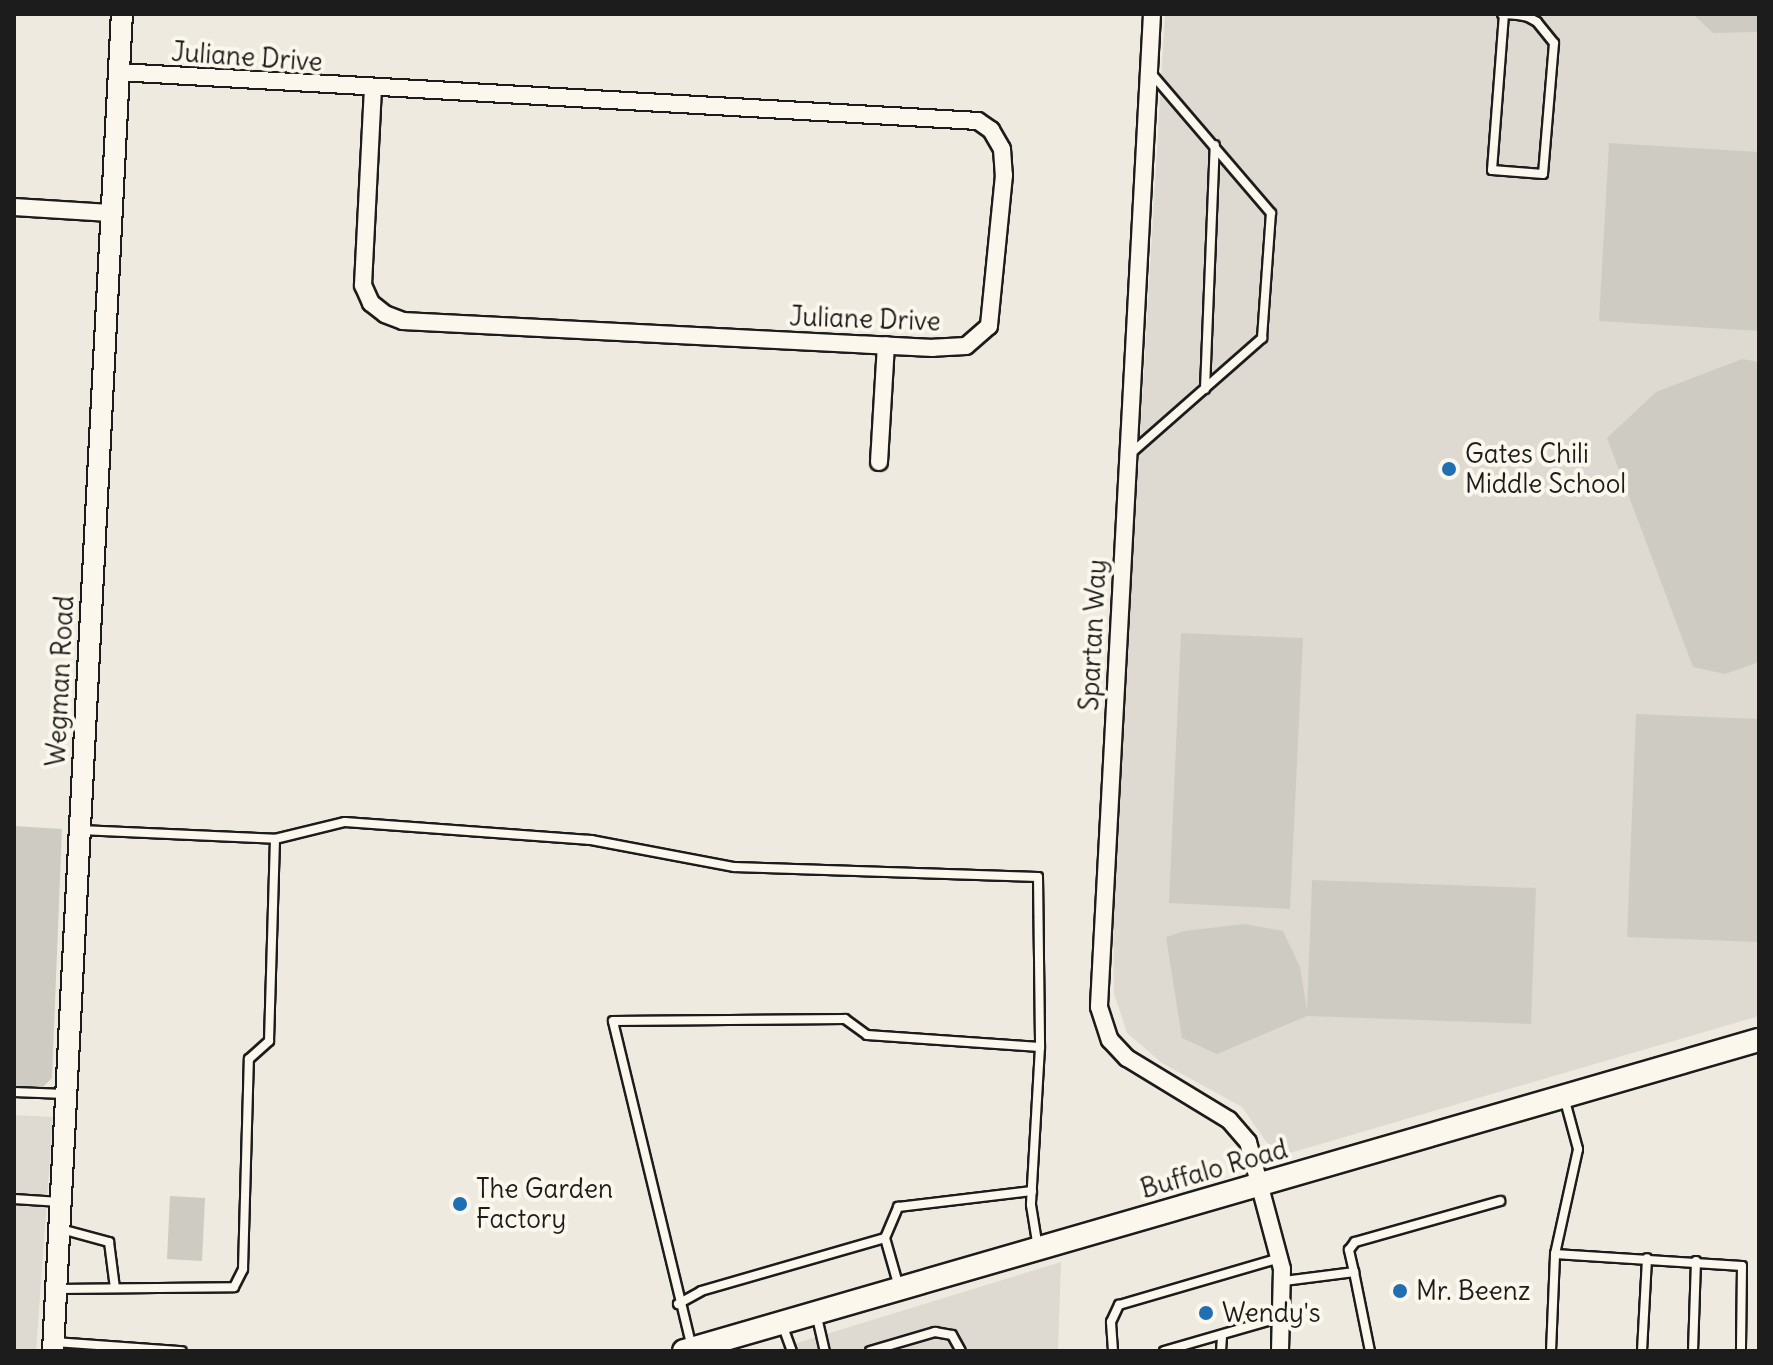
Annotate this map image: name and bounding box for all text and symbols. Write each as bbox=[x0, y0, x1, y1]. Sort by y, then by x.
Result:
street label: Juliane Drive bbox=[170, 36, 324, 78]
street label: Juliane Drive bbox=[789, 301, 941, 337]
place label: Gates Chili Middle School bbox=[1465, 438, 1626, 500]
marker: Gates Chili Middle School bbox=[1440, 460, 1458, 478]
street label: Spartan Way bbox=[1073, 558, 1113, 712]
street label: Wegman Road bbox=[40, 595, 80, 767]
street label: Buffalo Road bbox=[1137, 1133, 1291, 1205]
place label: The Garden Factory bbox=[476, 1173, 613, 1234]
marker: The Garden Factory bbox=[451, 1195, 469, 1213]
place label: Mr. Beenz bbox=[1416, 1275, 1530, 1307]
marker: Mr. Beenz bbox=[1391, 1282, 1409, 1300]
place label: Wendy's bbox=[1222, 1297, 1321, 1329]
marker: Wendy's bbox=[1197, 1304, 1215, 1322]

